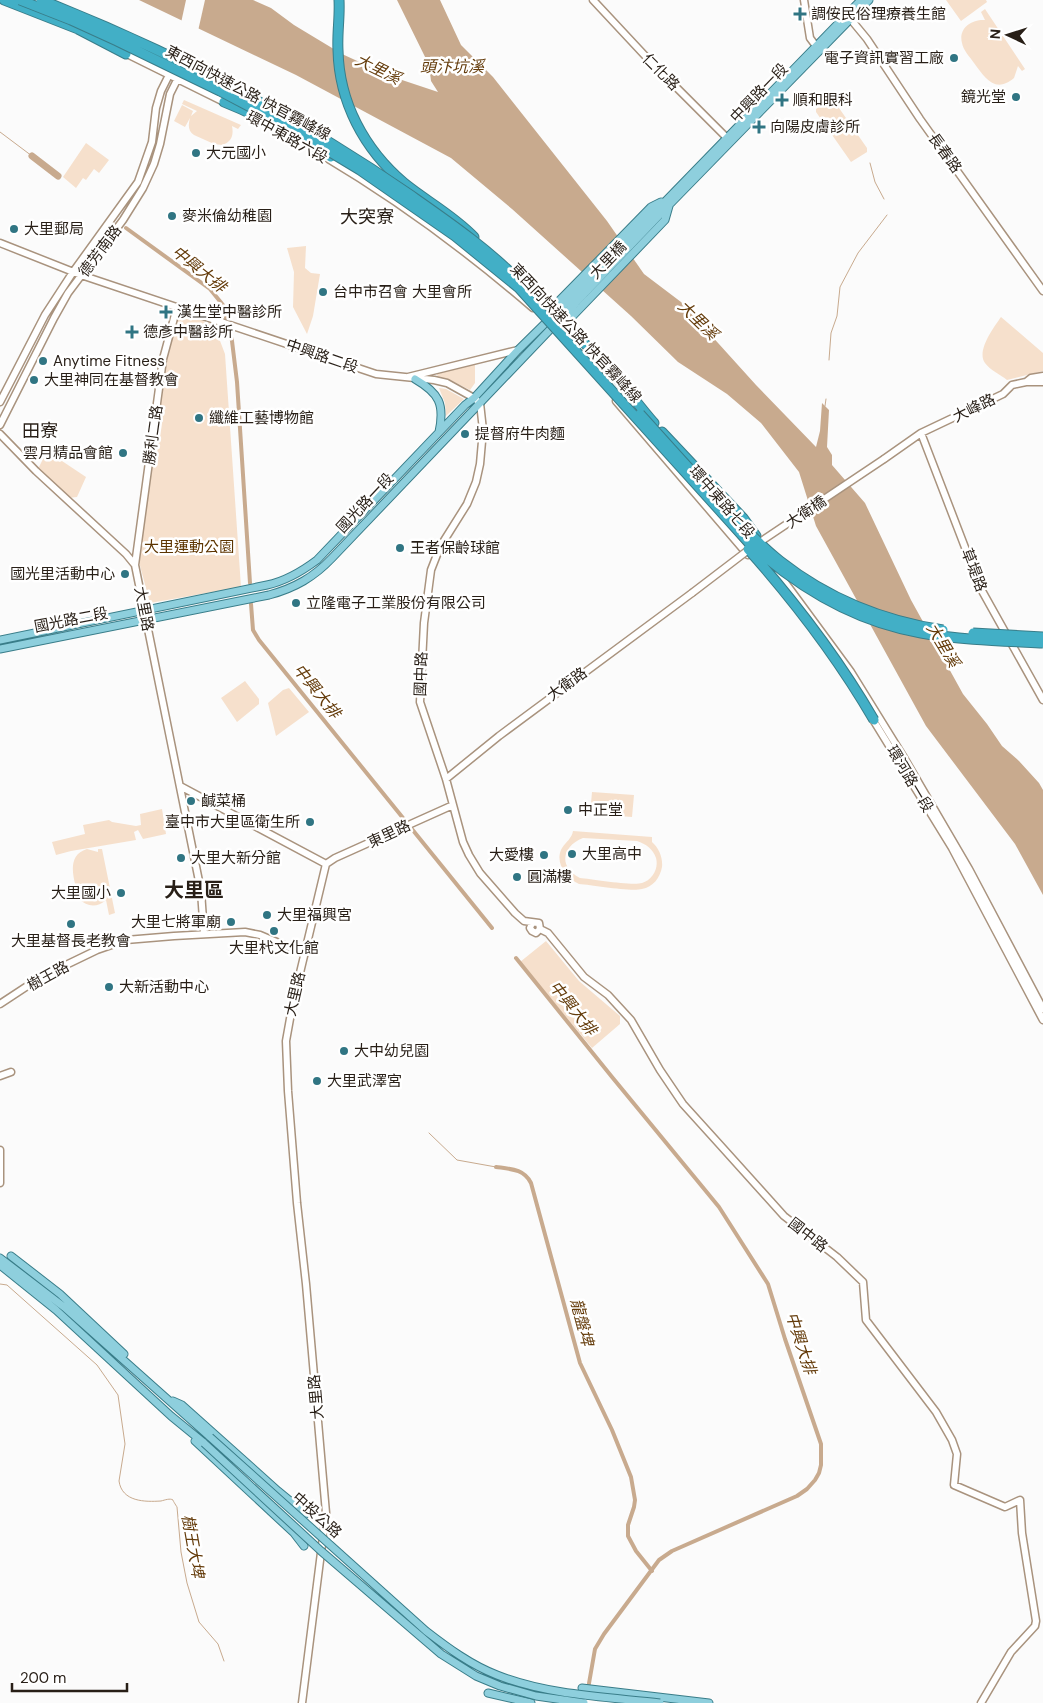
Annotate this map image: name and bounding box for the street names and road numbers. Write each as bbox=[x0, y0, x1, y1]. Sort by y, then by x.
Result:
street label: 東西向快速公路 快官霧峰線 bbox=[162, 41, 334, 145]
street label: 仁化路 bbox=[638, 49, 684, 95]
street label: 中興路一段 bbox=[726, 59, 792, 127]
street label: 環中東路六段 bbox=[243, 106, 331, 168]
street label: 長春路 bbox=[924, 129, 966, 177]
street label: 德芳南路 bbox=[74, 221, 126, 281]
street label: 大里橋 bbox=[585, 237, 631, 283]
street label: 東西向快速公路 快官霧峰線 bbox=[506, 259, 646, 407]
street label: 中興路二段 bbox=[283, 334, 361, 378]
street label: 大峰路 bbox=[949, 389, 999, 427]
street label: 勝利二路 bbox=[139, 404, 167, 466]
street label: 環中東路七段 bbox=[685, 461, 759, 543]
street label: 國光路一段 bbox=[332, 469, 398, 537]
street label: 大衛橋 bbox=[782, 491, 830, 533]
street label: 草堤路 bbox=[957, 545, 991, 595]
street label: 大里路 bbox=[130, 585, 158, 633]
street label: 國光路二段 bbox=[32, 603, 110, 637]
street label: 國中路 bbox=[410, 651, 432, 697]
street label: 大衛路 bbox=[543, 663, 591, 705]
street label: 環河路一段 bbox=[882, 742, 938, 816]
street label: 東里路 bbox=[364, 815, 414, 853]
street label: 樹王路 bbox=[23, 956, 73, 996]
street label: 大里路 bbox=[280, 970, 310, 1018]
street label: 國中路 bbox=[784, 1213, 832, 1257]
street label: 大里路 bbox=[304, 1374, 328, 1420]
street label: 中投公路 bbox=[288, 1487, 346, 1543]

